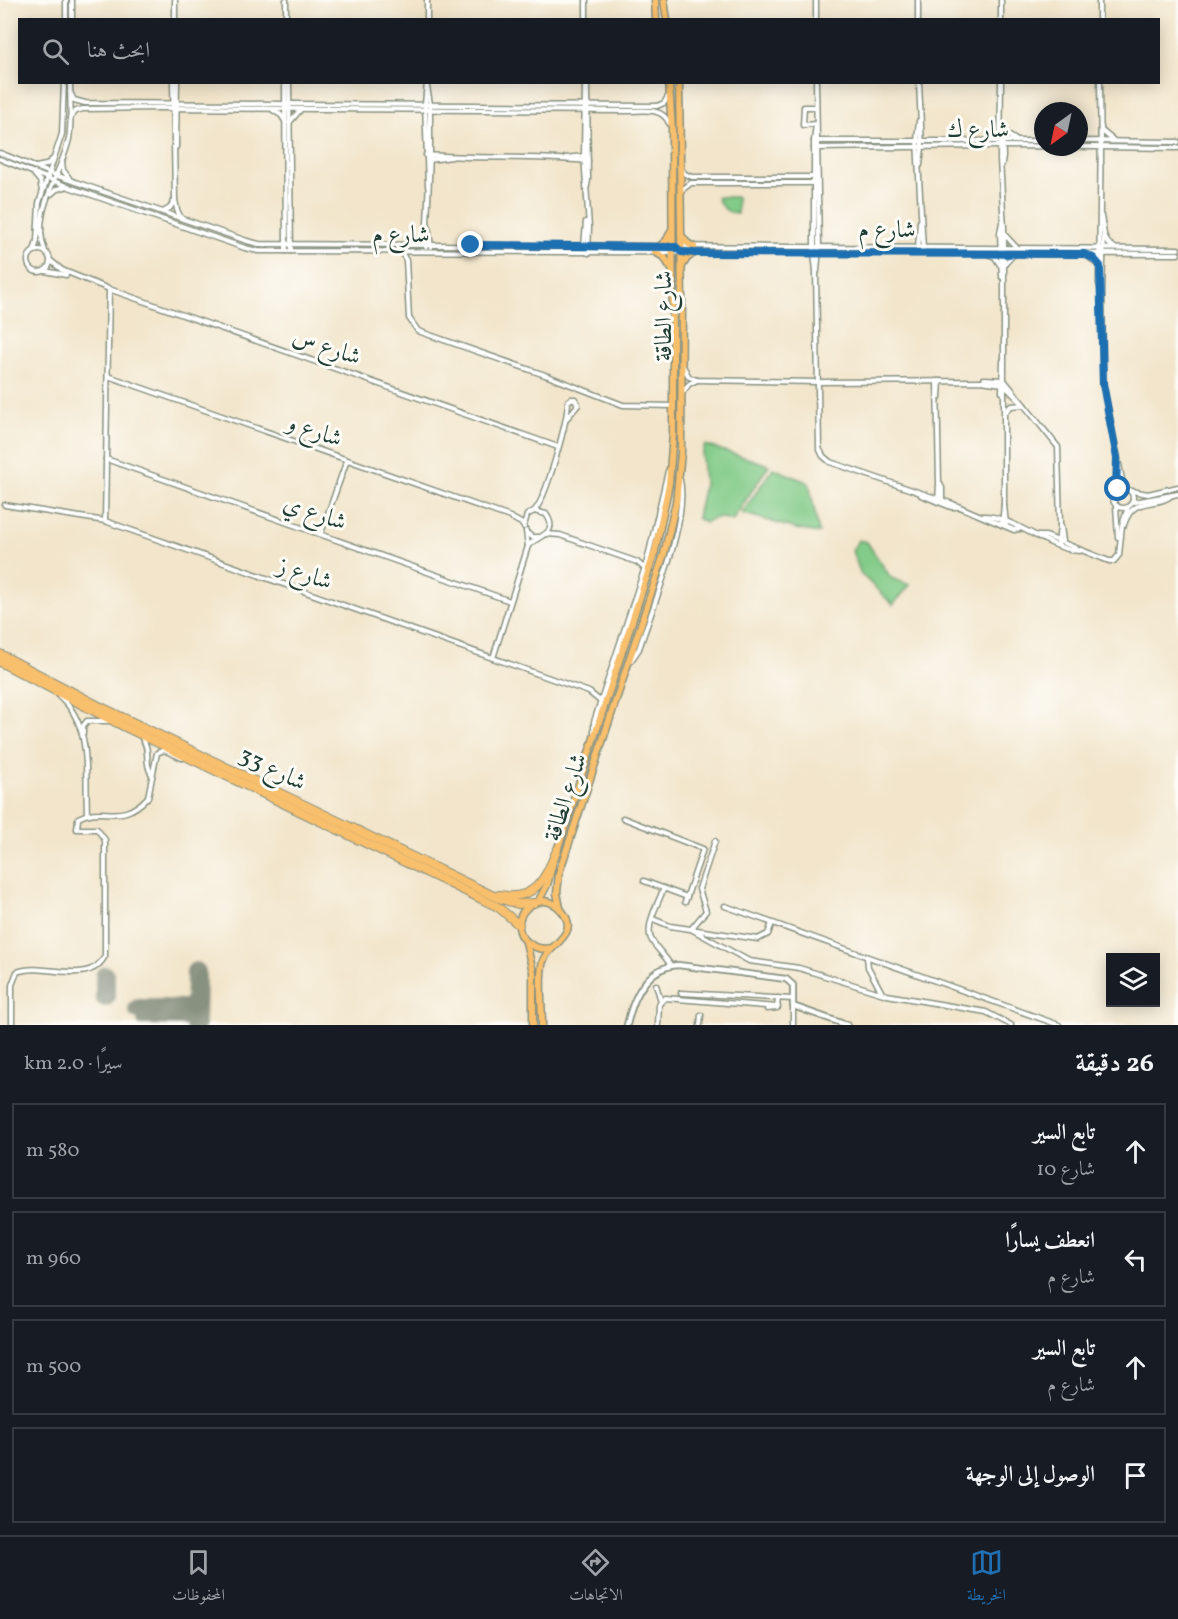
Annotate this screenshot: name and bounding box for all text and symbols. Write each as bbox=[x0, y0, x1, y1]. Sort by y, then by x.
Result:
search box bbox=[18, 18, 1160, 84]
icon: search bbox=[39, 35, 72, 68]
text: ابحث هنا bbox=[87, 36, 150, 67]
north arrow bbox=[1034, 102, 1088, 156]
street label: شارع ك bbox=[947, 114, 1009, 149]
street label: شارع م bbox=[858, 214, 916, 250]
street label: شارع م bbox=[372, 219, 430, 255]
route end bbox=[457, 231, 483, 257]
street label: شارع الطاقة bbox=[648, 271, 683, 361]
street label: شارع س bbox=[287, 320, 365, 376]
street label: شارع و bbox=[279, 406, 346, 458]
route start bbox=[1104, 475, 1130, 501]
street label: شارع ي bbox=[278, 487, 351, 541]
street label: شارع ز bbox=[270, 549, 336, 601]
street label: شارع 33 bbox=[232, 739, 311, 802]
street label: شارع الطاقة bbox=[537, 749, 598, 846]
map controls bbox=[1106, 953, 1160, 1007]
button: layers bbox=[1106, 953, 1160, 1007]
text: 26 دقيقة bbox=[1076, 1046, 1154, 1082]
text: سيرًا · 2.0 km bbox=[24, 1050, 123, 1078]
text: تابع السير bbox=[1033, 1118, 1095, 1149]
icon: ahead bbox=[1119, 1135, 1152, 1168]
text: 580 m bbox=[26, 1137, 80, 1165]
text: شارع 10 bbox=[1036, 1156, 1095, 1184]
text: انعطف يسارًا bbox=[1005, 1226, 1095, 1257]
icon: left bbox=[1119, 1243, 1152, 1276]
text: 960 m bbox=[26, 1245, 81, 1273]
text: شارع م bbox=[1047, 1264, 1095, 1292]
text: تابع السير bbox=[1033, 1334, 1095, 1365]
icon: ahead bbox=[1119, 1351, 1152, 1384]
text: 500 m bbox=[26, 1353, 81, 1381]
text: شارع م bbox=[1047, 1372, 1095, 1400]
icon: arrive bbox=[1119, 1459, 1152, 1492]
text: الوصول إلى الوجهة bbox=[966, 1460, 1095, 1491]
tab: المحفوظات bbox=[172, 1546, 225, 1610]
tab: الاتجاهات bbox=[569, 1546, 623, 1610]
tab: الخريطة bbox=[967, 1546, 1006, 1610]

